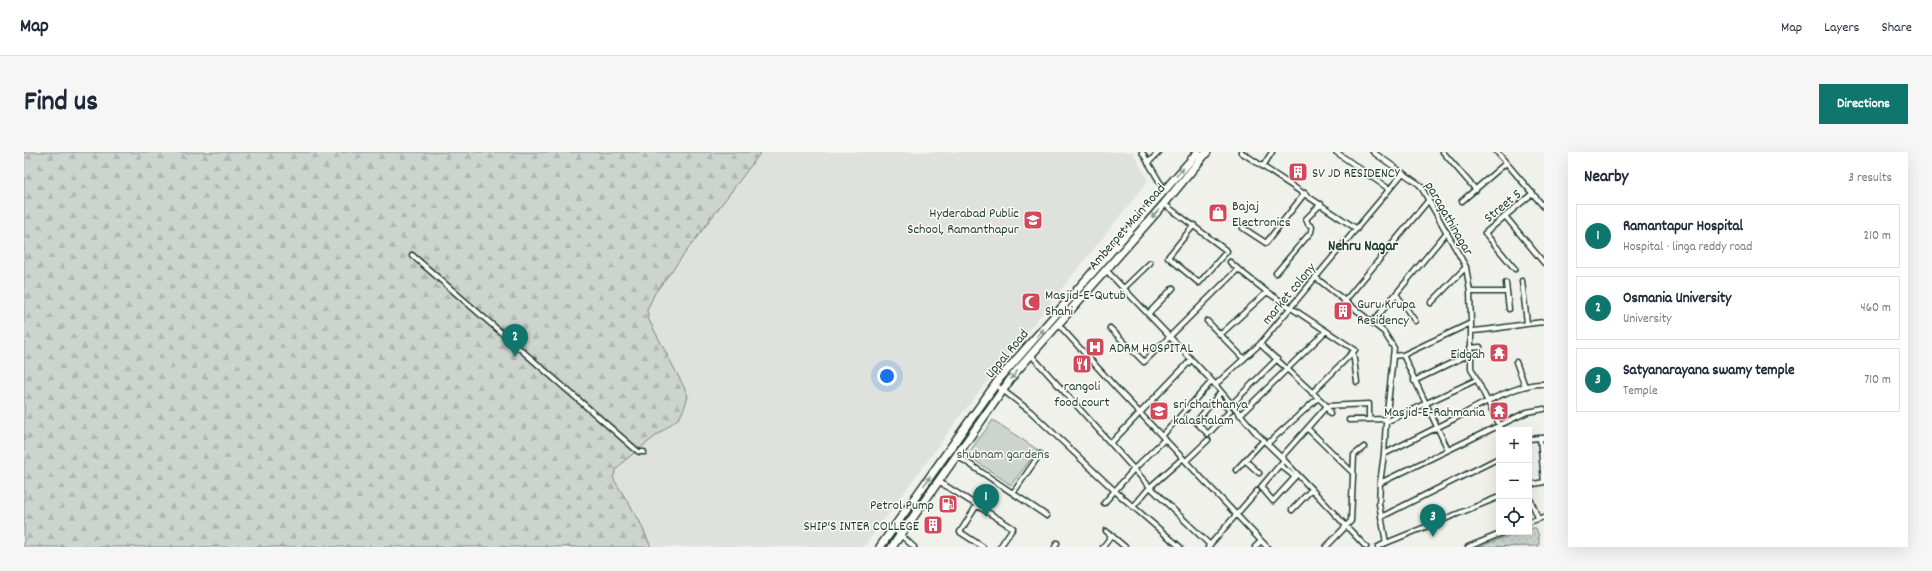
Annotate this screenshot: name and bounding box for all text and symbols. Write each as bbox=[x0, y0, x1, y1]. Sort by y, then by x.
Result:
text: Map bbox=[20, 14, 49, 41]
text: Map bbox=[1781, 18, 1802, 38]
text: Layers bbox=[1824, 18, 1859, 38]
text: Share bbox=[1881, 18, 1912, 38]
text: Find us bbox=[24, 84, 98, 124]
button: Directions bbox=[1819, 84, 1908, 124]
building icon: SV JD RESIDENCY bbox=[1287, 161, 1309, 183]
place label: SV JD RESIDENCY bbox=[1312, 164, 1401, 184]
text: Nearby bbox=[1584, 166, 1628, 190]
one-way arrow bbox=[1175, 167, 1184, 176]
text: 3 results bbox=[1848, 169, 1892, 188]
street label: paragathinagar bbox=[1419, 178, 1478, 260]
street label: Amberpet Main Road bbox=[1084, 180, 1171, 275]
street label: Street 5 bbox=[1480, 185, 1527, 228]
place label: Bajaj Electronics bbox=[1232, 197, 1291, 233]
shop icon: Bajaj Electronics bbox=[1207, 202, 1229, 224]
place label: Hyderabad Public School, Ramanthapur bbox=[907, 204, 1020, 240]
school or university icon: Hyderabad Public School, Ramanthapur bbox=[1022, 209, 1044, 231]
one-way arrow bbox=[1151, 210, 1160, 219]
text: Ramantapur Hospital bbox=[1623, 216, 1743, 238]
text: 1 bbox=[1597, 227, 1599, 246]
text: 210 m bbox=[1863, 227, 1891, 246]
district label: Nehru Nagar bbox=[1328, 236, 1398, 258]
text: Hospital · linga reddy road bbox=[1623, 238, 1752, 257]
street label: market colony bbox=[1258, 259, 1322, 330]
place label: Masjid-E-Qutub Shahi bbox=[1045, 286, 1126, 322]
text: Osmania University bbox=[1623, 288, 1731, 310]
mosque icon: Masjid-E-Qutub Shahi bbox=[1020, 291, 1042, 313]
place label: Guru Krupa Residency bbox=[1357, 295, 1416, 331]
text: 2 bbox=[1595, 299, 1601, 318]
text: 460 m bbox=[1860, 299, 1891, 318]
building icon: Guru Krupa Residency bbox=[1332, 300, 1354, 322]
text: University bbox=[1623, 310, 1672, 329]
pin: 2 bbox=[502, 324, 528, 357]
street label: Uppal Road bbox=[981, 325, 1034, 383]
one-way arrow bbox=[1035, 328, 1044, 338]
hospital icon: ADRM HOSPITAL bbox=[1084, 336, 1106, 358]
place label: ADRM HOSPITAL bbox=[1109, 339, 1193, 359]
temple icon: Eidgah bbox=[1488, 342, 1510, 364]
place label: Eidgah bbox=[1450, 345, 1485, 365]
restaurant icon: rangoli food court bbox=[1071, 353, 1093, 375]
text: Satyanarayana swamy temple bbox=[1623, 360, 1795, 382]
your location bbox=[877, 366, 897, 386]
one-way arrow bbox=[1009, 370, 1018, 380]
text: 3 bbox=[1595, 371, 1601, 390]
text: 710 m bbox=[1864, 371, 1891, 390]
place label: rangoli food court bbox=[1054, 377, 1110, 413]
text: Temple bbox=[1623, 382, 1658, 401]
place label: sri chaithanya kalashalam bbox=[1173, 395, 1248, 431]
school or university icon: sri chaithanya kalashalam bbox=[1148, 400, 1170, 422]
temple icon: Masjid-E-Rahmania bbox=[1488, 400, 1510, 422]
place label: Masjid-E-Rahmania bbox=[1384, 403, 1485, 423]
map controls bbox=[1496, 427, 1532, 535]
button: + bbox=[1496, 427, 1532, 463]
park label: shubnam gardens bbox=[956, 445, 1050, 465]
button: − bbox=[1496, 463, 1532, 499]
one-way arrow bbox=[923, 475, 931, 486]
pin: 1 bbox=[973, 484, 999, 517]
fuel station icon: Petrol Pump bbox=[937, 493, 959, 515]
place label: Petrol Pump bbox=[870, 496, 934, 516]
button: locate bbox=[1496, 499, 1532, 535]
pin: 3 bbox=[1420, 504, 1446, 537]
building icon: SHIP'S INTER COLLEGE bbox=[922, 514, 944, 536]
place label: SHIP'S INTER COLLEGE bbox=[803, 517, 920, 537]

